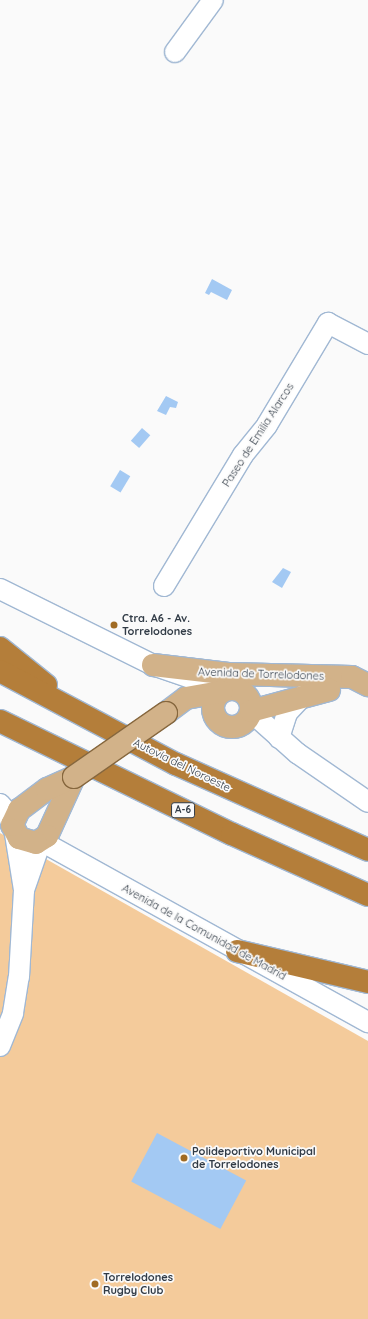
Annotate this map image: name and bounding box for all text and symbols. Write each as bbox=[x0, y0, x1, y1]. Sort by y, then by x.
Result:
street label: Paseo de Emilia Alarcos bbox=[219, 381, 297, 489]
place label: Ctra. A6 - Av. Torrelodones bbox=[122, 612, 192, 638]
marker: Ctra. A6 - Av. Torrelodones bbox=[109, 620, 119, 630]
street label: Avenida de Torrelodones bbox=[198, 665, 324, 683]
street label: Autovía del Noroeste bbox=[131, 736, 233, 794]
road number: A-6 bbox=[171, 802, 195, 818]
street label: Avenida de la Comunidad de Madrid bbox=[120, 881, 288, 983]
place label: Polideportivo Municipal de Torrelodones bbox=[192, 1145, 316, 1171]
marker: Polideportivo Municipal de Torrelodones bbox=[179, 1153, 189, 1163]
place label: Torrelodones Rugby Club bbox=[103, 1271, 173, 1297]
marker: Torrelodones Rugby Club bbox=[90, 1279, 100, 1289]

